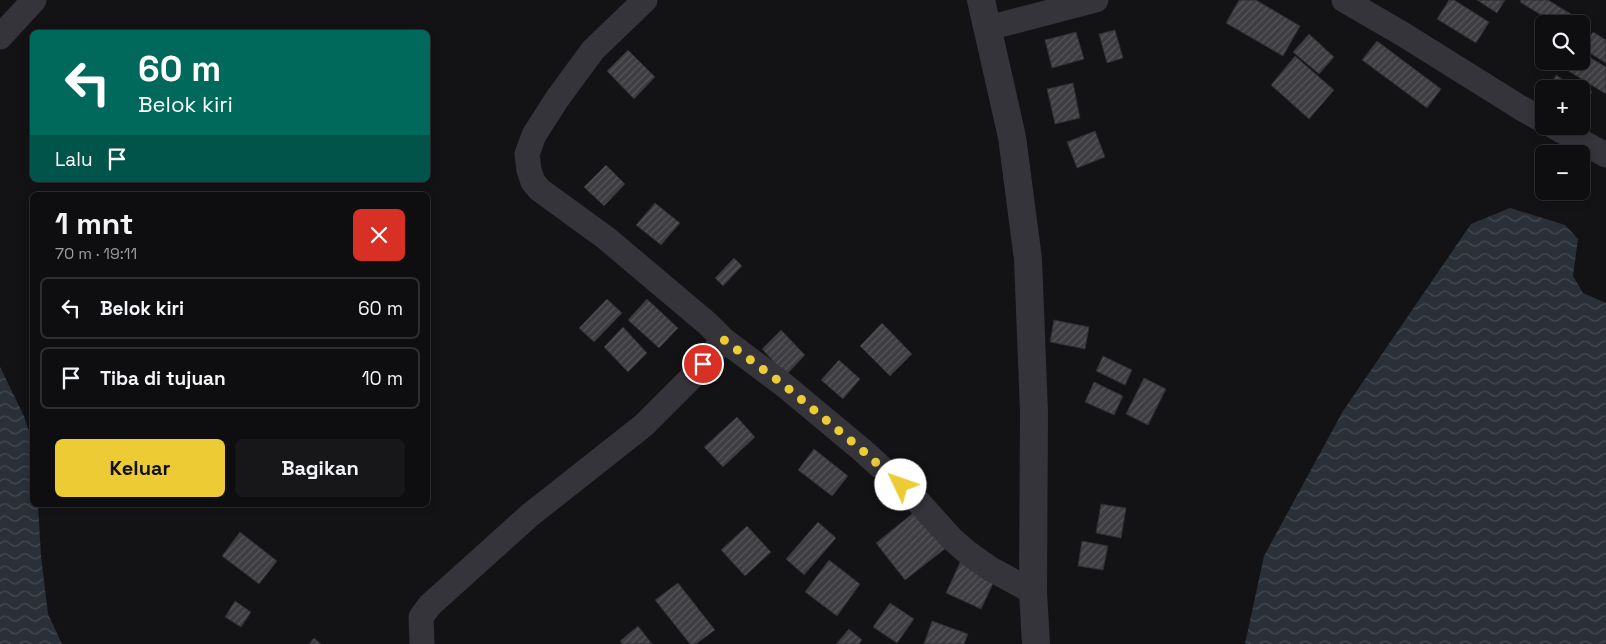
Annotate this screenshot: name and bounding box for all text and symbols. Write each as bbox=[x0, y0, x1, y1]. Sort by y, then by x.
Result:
map controls bbox=[1535, 15, 1590, 200]
button: search bbox=[1535, 15, 1590, 70]
text: 60 m bbox=[138, 47, 221, 91]
icon: left bbox=[55, 50, 120, 115]
button: + bbox=[1535, 80, 1590, 135]
text: Belok kiri bbox=[138, 90, 233, 118]
icon: arrive bbox=[103, 145, 131, 173]
button: − bbox=[1535, 145, 1590, 200]
text: Lalu bbox=[55, 147, 93, 172]
text: 1 mnt bbox=[55, 204, 134, 243]
button: close bbox=[353, 209, 405, 261]
text: 70 m · 19:11 bbox=[55, 243, 137, 264]
icon: left bbox=[57, 294, 85, 322]
text: Belok kiri bbox=[100, 296, 184, 321]
text: 60 m bbox=[358, 296, 403, 321]
pin bbox=[682, 343, 724, 385]
icon: arrive bbox=[689, 350, 717, 378]
icon: arrive bbox=[57, 364, 85, 392]
text: Tiba di tujuan bbox=[100, 366, 226, 391]
text: 10 m bbox=[362, 366, 403, 391]
button: Keluar bbox=[55, 439, 225, 497]
button: Bagikan bbox=[235, 439, 405, 497]
position arrow bbox=[874, 458, 926, 510]

